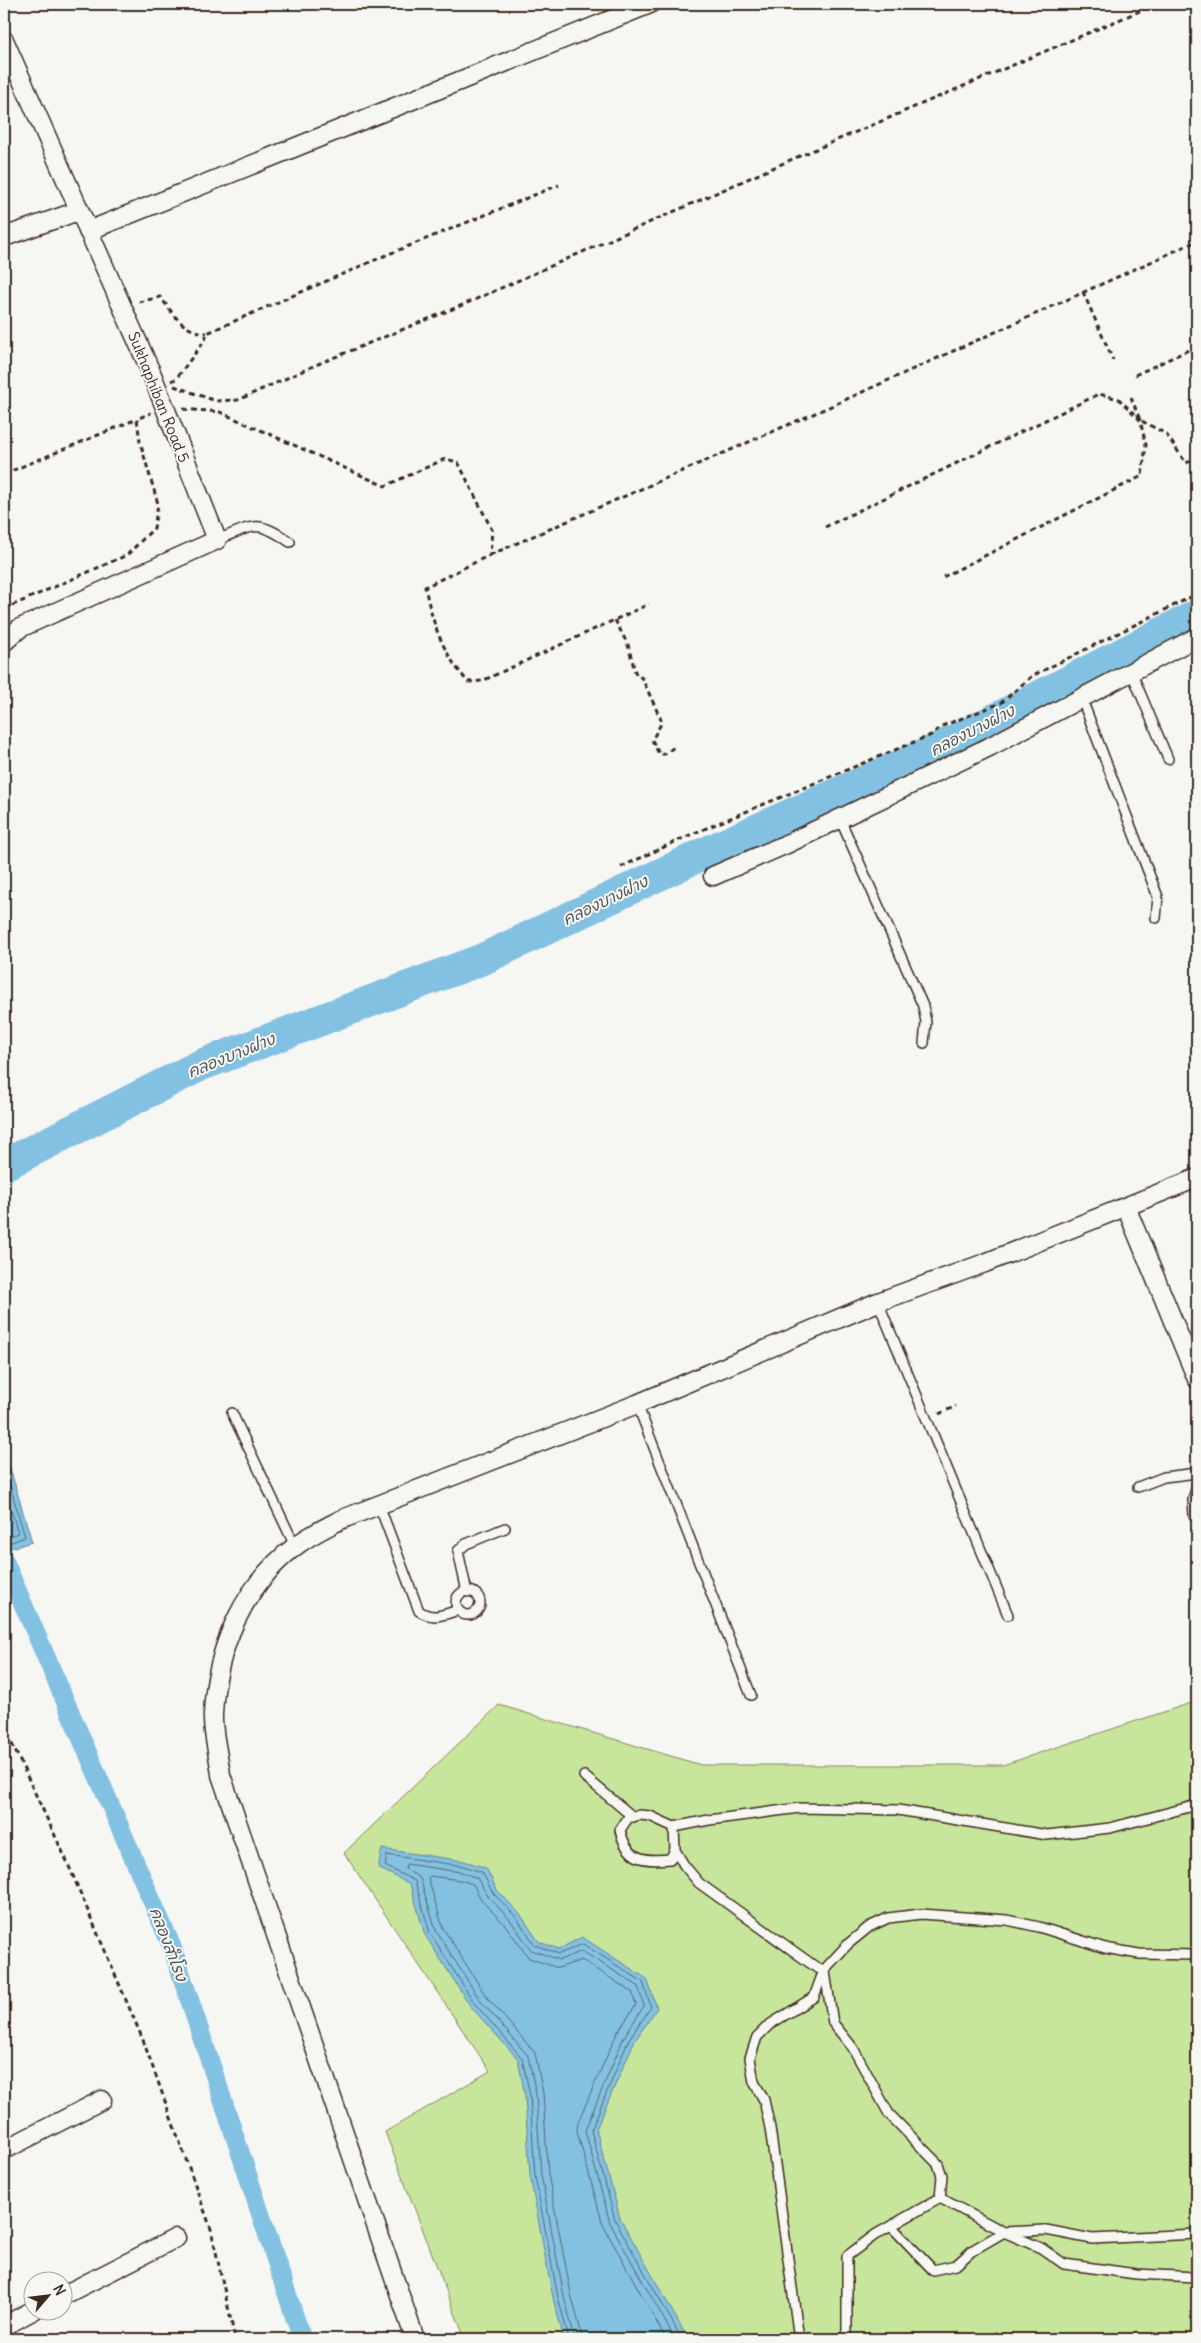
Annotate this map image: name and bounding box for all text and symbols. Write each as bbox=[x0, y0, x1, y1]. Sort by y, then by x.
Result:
street label: Sukhaphiban Road 5 bbox=[124, 329, 194, 465]
water label: คลองบางฝาง bbox=[926, 699, 1019, 760]
water label: คลองบางฝาง bbox=[559, 870, 652, 929]
water label: คลองบางฝาง bbox=[185, 1028, 279, 1082]
water label: คลองสำโรง bbox=[146, 1904, 193, 1986]
north arrow bbox=[22, 2270, 72, 2320]
text: N bbox=[49, 2281, 70, 2298]

